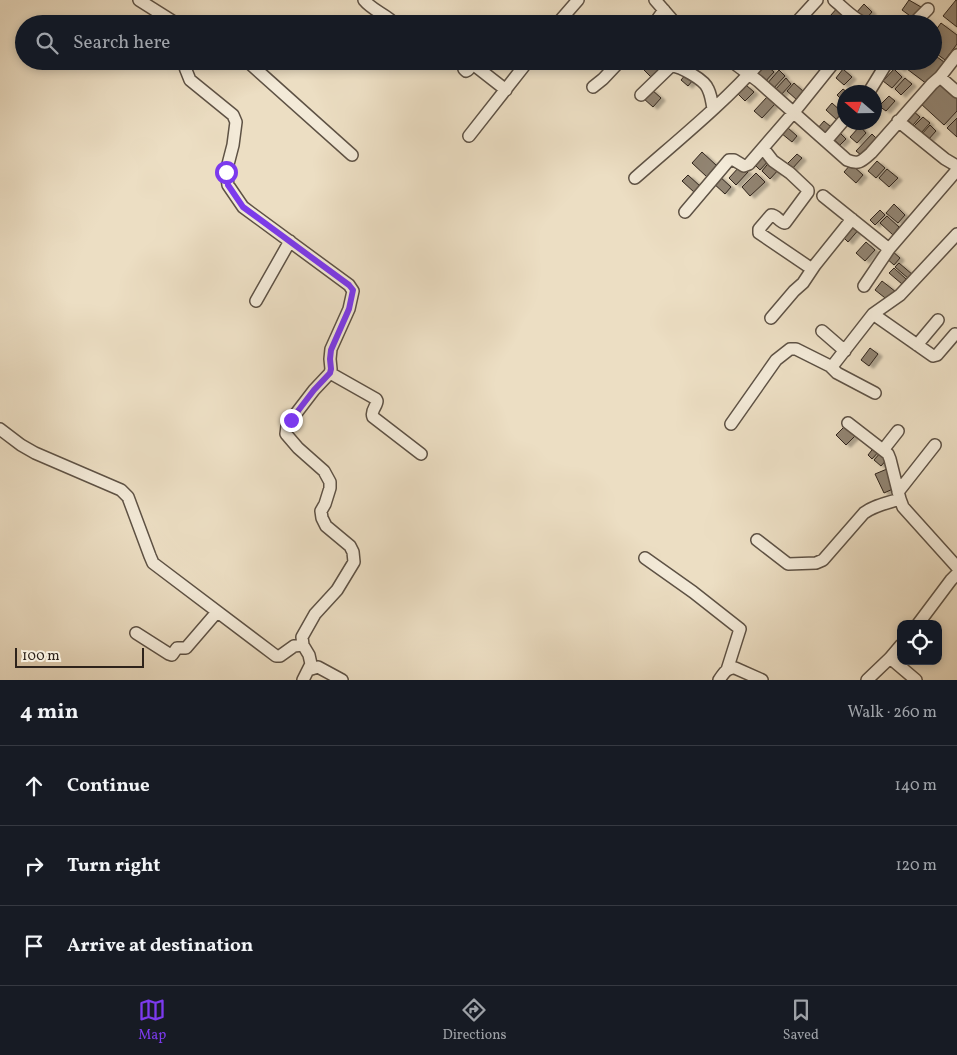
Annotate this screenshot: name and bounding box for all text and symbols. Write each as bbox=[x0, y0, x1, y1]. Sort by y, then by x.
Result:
search box bbox=[15, 15, 942, 70]
icon: search bbox=[33, 29, 61, 57]
text: Search here bbox=[73, 30, 170, 56]
north arrow bbox=[837, 85, 882, 130]
route start bbox=[215, 161, 238, 184]
route end bbox=[280, 409, 303, 432]
map controls bbox=[897, 620, 942, 665]
button: locate bbox=[897, 620, 942, 665]
scale bar bbox=[15, 645, 144, 668]
text: 100 m bbox=[22, 647, 60, 666]
text: 4 min bbox=[20, 698, 79, 727]
text: Walk · 260 m bbox=[847, 702, 937, 724]
icon: ahead bbox=[20, 772, 48, 800]
text: Continue bbox=[67, 773, 150, 799]
text: 140 m bbox=[895, 775, 937, 797]
icon: right bbox=[20, 852, 48, 880]
text: Turn right bbox=[67, 853, 160, 879]
text: 120 m bbox=[895, 855, 937, 877]
icon: arrive bbox=[20, 932, 48, 960]
text: Arrive at destination bbox=[67, 933, 253, 959]
tab: Map bbox=[138, 996, 166, 1045]
tab: Directions bbox=[442, 996, 507, 1045]
tab: Saved bbox=[783, 996, 819, 1045]

